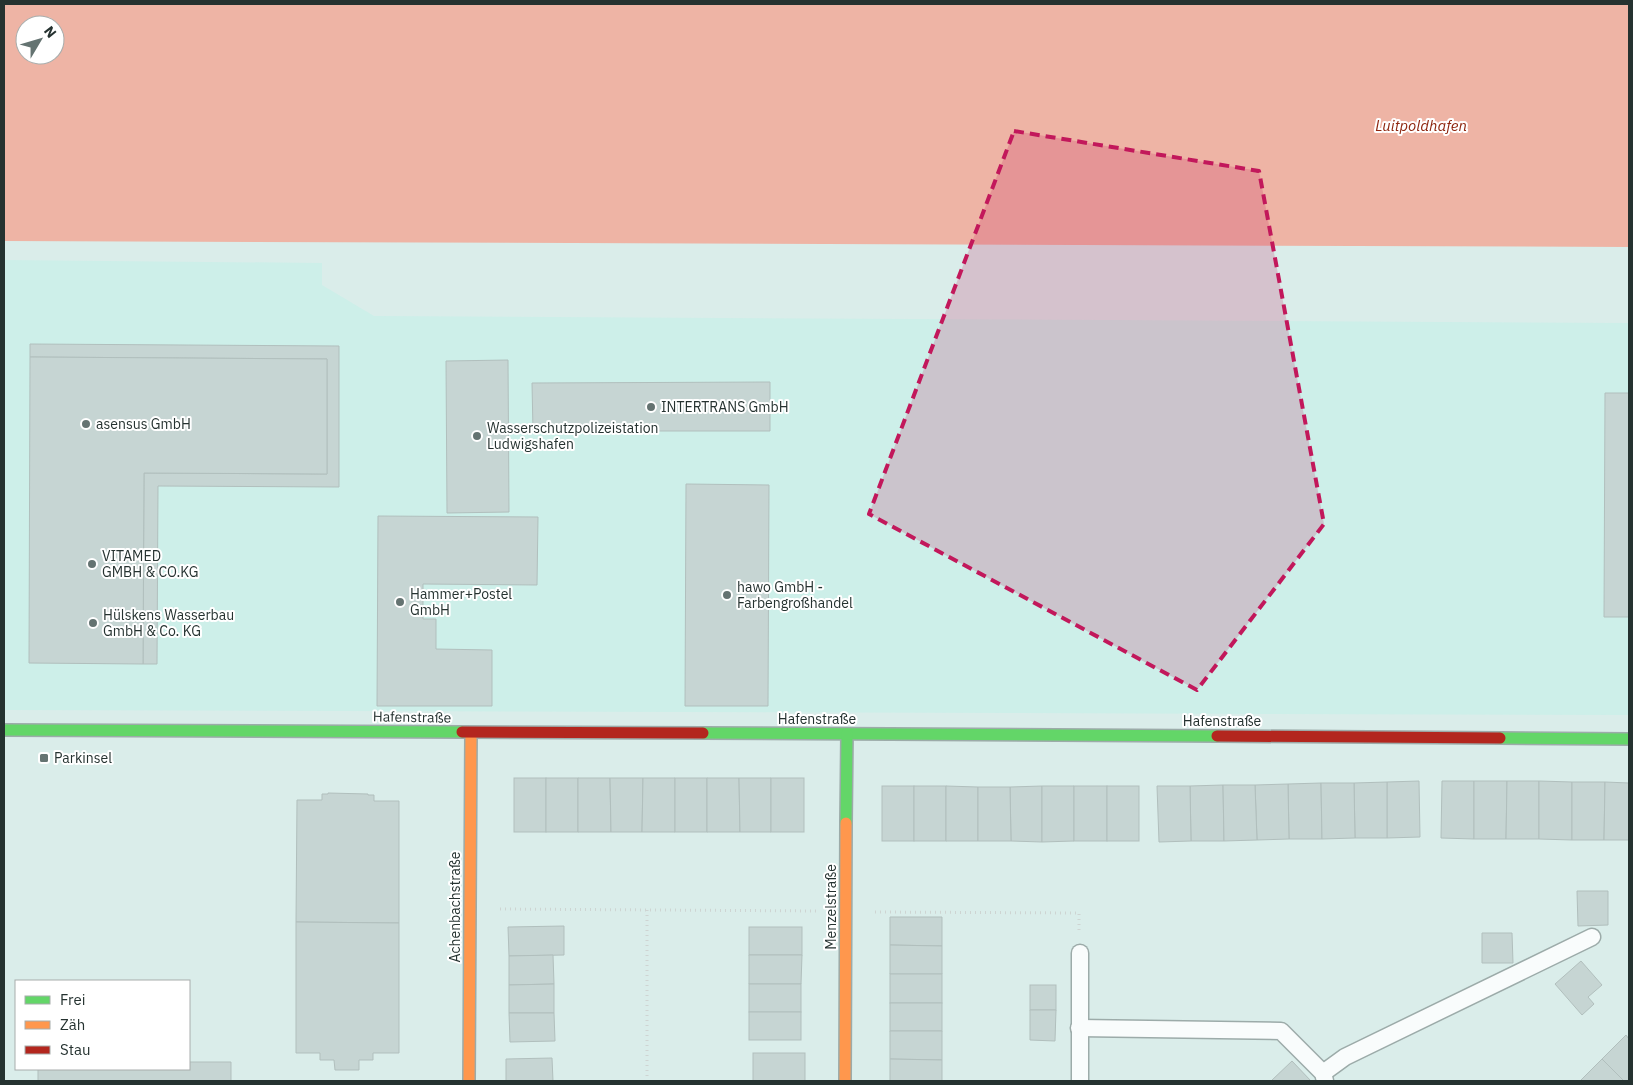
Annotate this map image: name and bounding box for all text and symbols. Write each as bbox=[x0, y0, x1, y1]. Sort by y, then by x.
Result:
north arrow bbox=[15, 15, 65, 65]
text: N bbox=[40, 22, 60, 42]
water label: Luitpoldhafen bbox=[1375, 116, 1467, 135]
place label: INTERTRANS GmbH bbox=[661, 398, 789, 416]
marker: INTERTRANS GmbH bbox=[645, 401, 657, 413]
place label: asensus GmbH bbox=[96, 415, 191, 433]
marker: asensus GmbH bbox=[80, 418, 92, 430]
place label: Wasserschutzpolizeistation Ludwigshafen bbox=[487, 419, 659, 453]
marker: Wasserschutzpolizeistation Ludwigshafen bbox=[471, 430, 483, 442]
place label: VITAMED GMBH & CO.KG bbox=[102, 547, 199, 581]
marker: VITAMED GMBH & CO.KG bbox=[86, 558, 98, 570]
place label: hawo GmbH - Farbengroßhandel bbox=[737, 578, 853, 612]
place label: Hammer+Postel GmbH bbox=[410, 585, 512, 619]
marker: hawo GmbH - Farbengroßhandel bbox=[721, 589, 733, 601]
marker: Hammer+Postel GmbH bbox=[394, 596, 406, 608]
place label: Hülskens Wasserbau GmbH & Co. KG bbox=[103, 606, 234, 640]
marker: Hülskens Wasserbau GmbH & Co. KG bbox=[87, 617, 99, 629]
street label: Hafenstraße bbox=[373, 707, 452, 727]
street label: Hafenstraße bbox=[778, 710, 856, 728]
street label: Hafenstraße bbox=[1183, 712, 1261, 730]
place label: Parkinsel bbox=[54, 749, 112, 767]
marker: Parkinsel bbox=[38, 752, 50, 764]
street label: Achenbachstraße bbox=[446, 851, 464, 963]
street label: Menzelstraße bbox=[822, 864, 840, 950]
legend bbox=[15, 980, 190, 1070]
text: Frei bbox=[60, 990, 86, 1009]
text: Zäh bbox=[60, 1015, 85, 1034]
text: Stau bbox=[60, 1040, 91, 1059]

